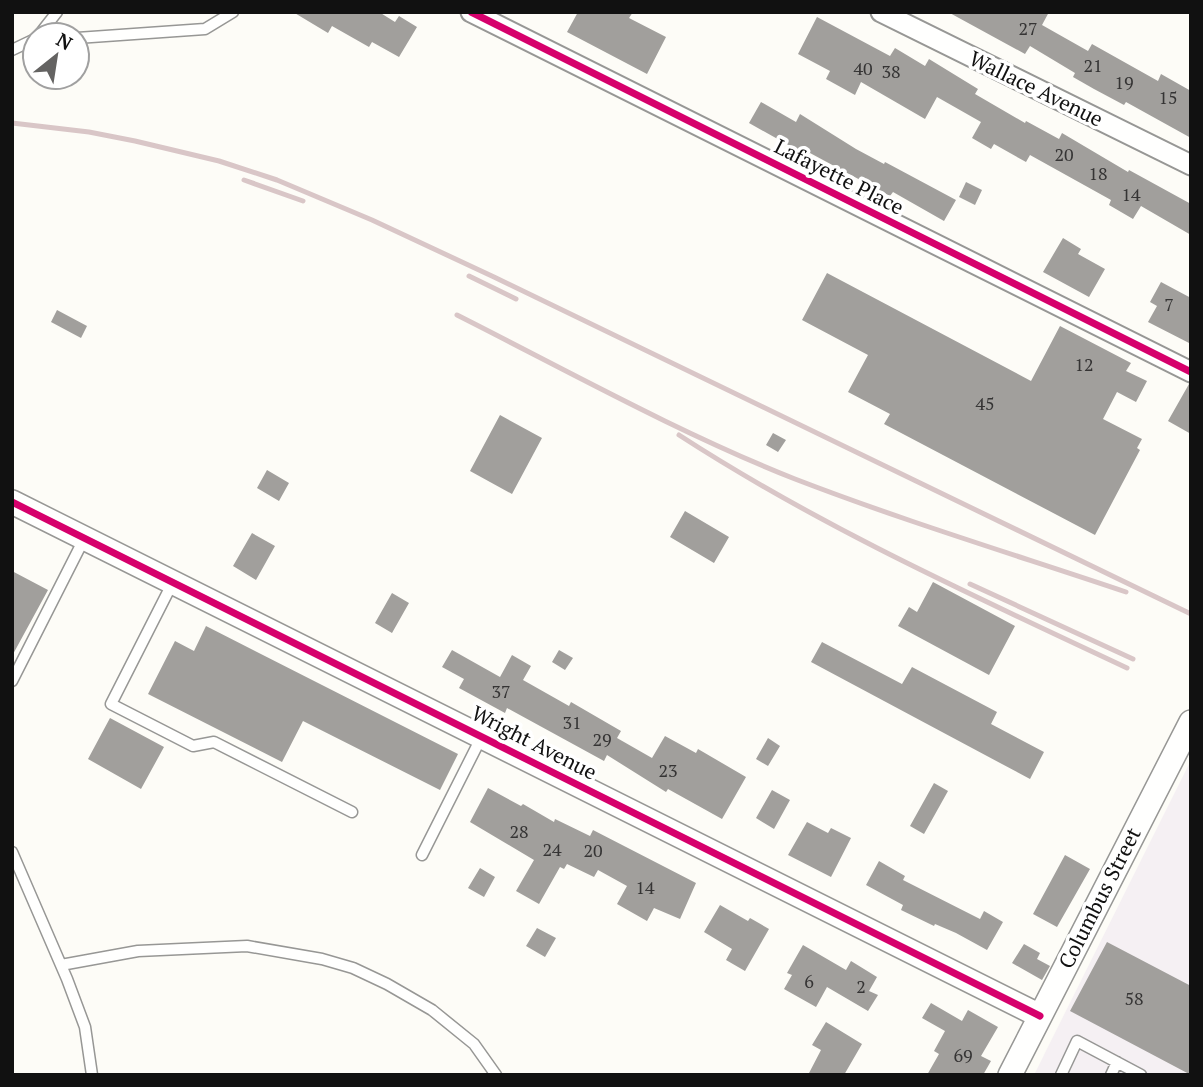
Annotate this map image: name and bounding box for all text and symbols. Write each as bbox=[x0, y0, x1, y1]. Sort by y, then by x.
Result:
house number: 27 bbox=[1018, 16, 1038, 40]
north arrow bbox=[21, 21, 91, 91]
text: N bbox=[52, 26, 78, 56]
street label: Wallace Avenue bbox=[965, 44, 1108, 133]
house number: 21 bbox=[1083, 53, 1103, 77]
house number: 40 bbox=[853, 56, 873, 80]
house number: 38 bbox=[881, 59, 901, 83]
house number: 19 bbox=[1114, 70, 1134, 94]
house number: 15 bbox=[1158, 85, 1178, 109]
street label: Lafayette Place bbox=[770, 132, 909, 221]
house number: 20 bbox=[1054, 142, 1074, 166]
house number: 18 bbox=[1088, 161, 1108, 185]
house number: 14 bbox=[1121, 182, 1141, 206]
house number: 7 bbox=[1164, 292, 1174, 316]
house number: 12 bbox=[1074, 352, 1094, 376]
house number: 45 bbox=[975, 391, 995, 415]
house number: 37 bbox=[491, 679, 511, 703]
street label: Wright Avenue bbox=[467, 698, 602, 786]
house number: 31 bbox=[562, 710, 582, 734]
house number: 29 bbox=[592, 727, 612, 751]
house number: 23 bbox=[658, 758, 678, 782]
house number: 28 bbox=[509, 819, 529, 843]
street label: Columbus Street bbox=[1051, 822, 1147, 973]
house number: 24 bbox=[542, 837, 562, 861]
house number: 20 bbox=[583, 838, 603, 862]
house number: 14 bbox=[635, 875, 655, 899]
house number: 6 bbox=[804, 969, 814, 993]
house number: 2 bbox=[856, 974, 866, 998]
house number: 58 bbox=[1124, 986, 1144, 1010]
house number: 69 bbox=[953, 1043, 973, 1067]

